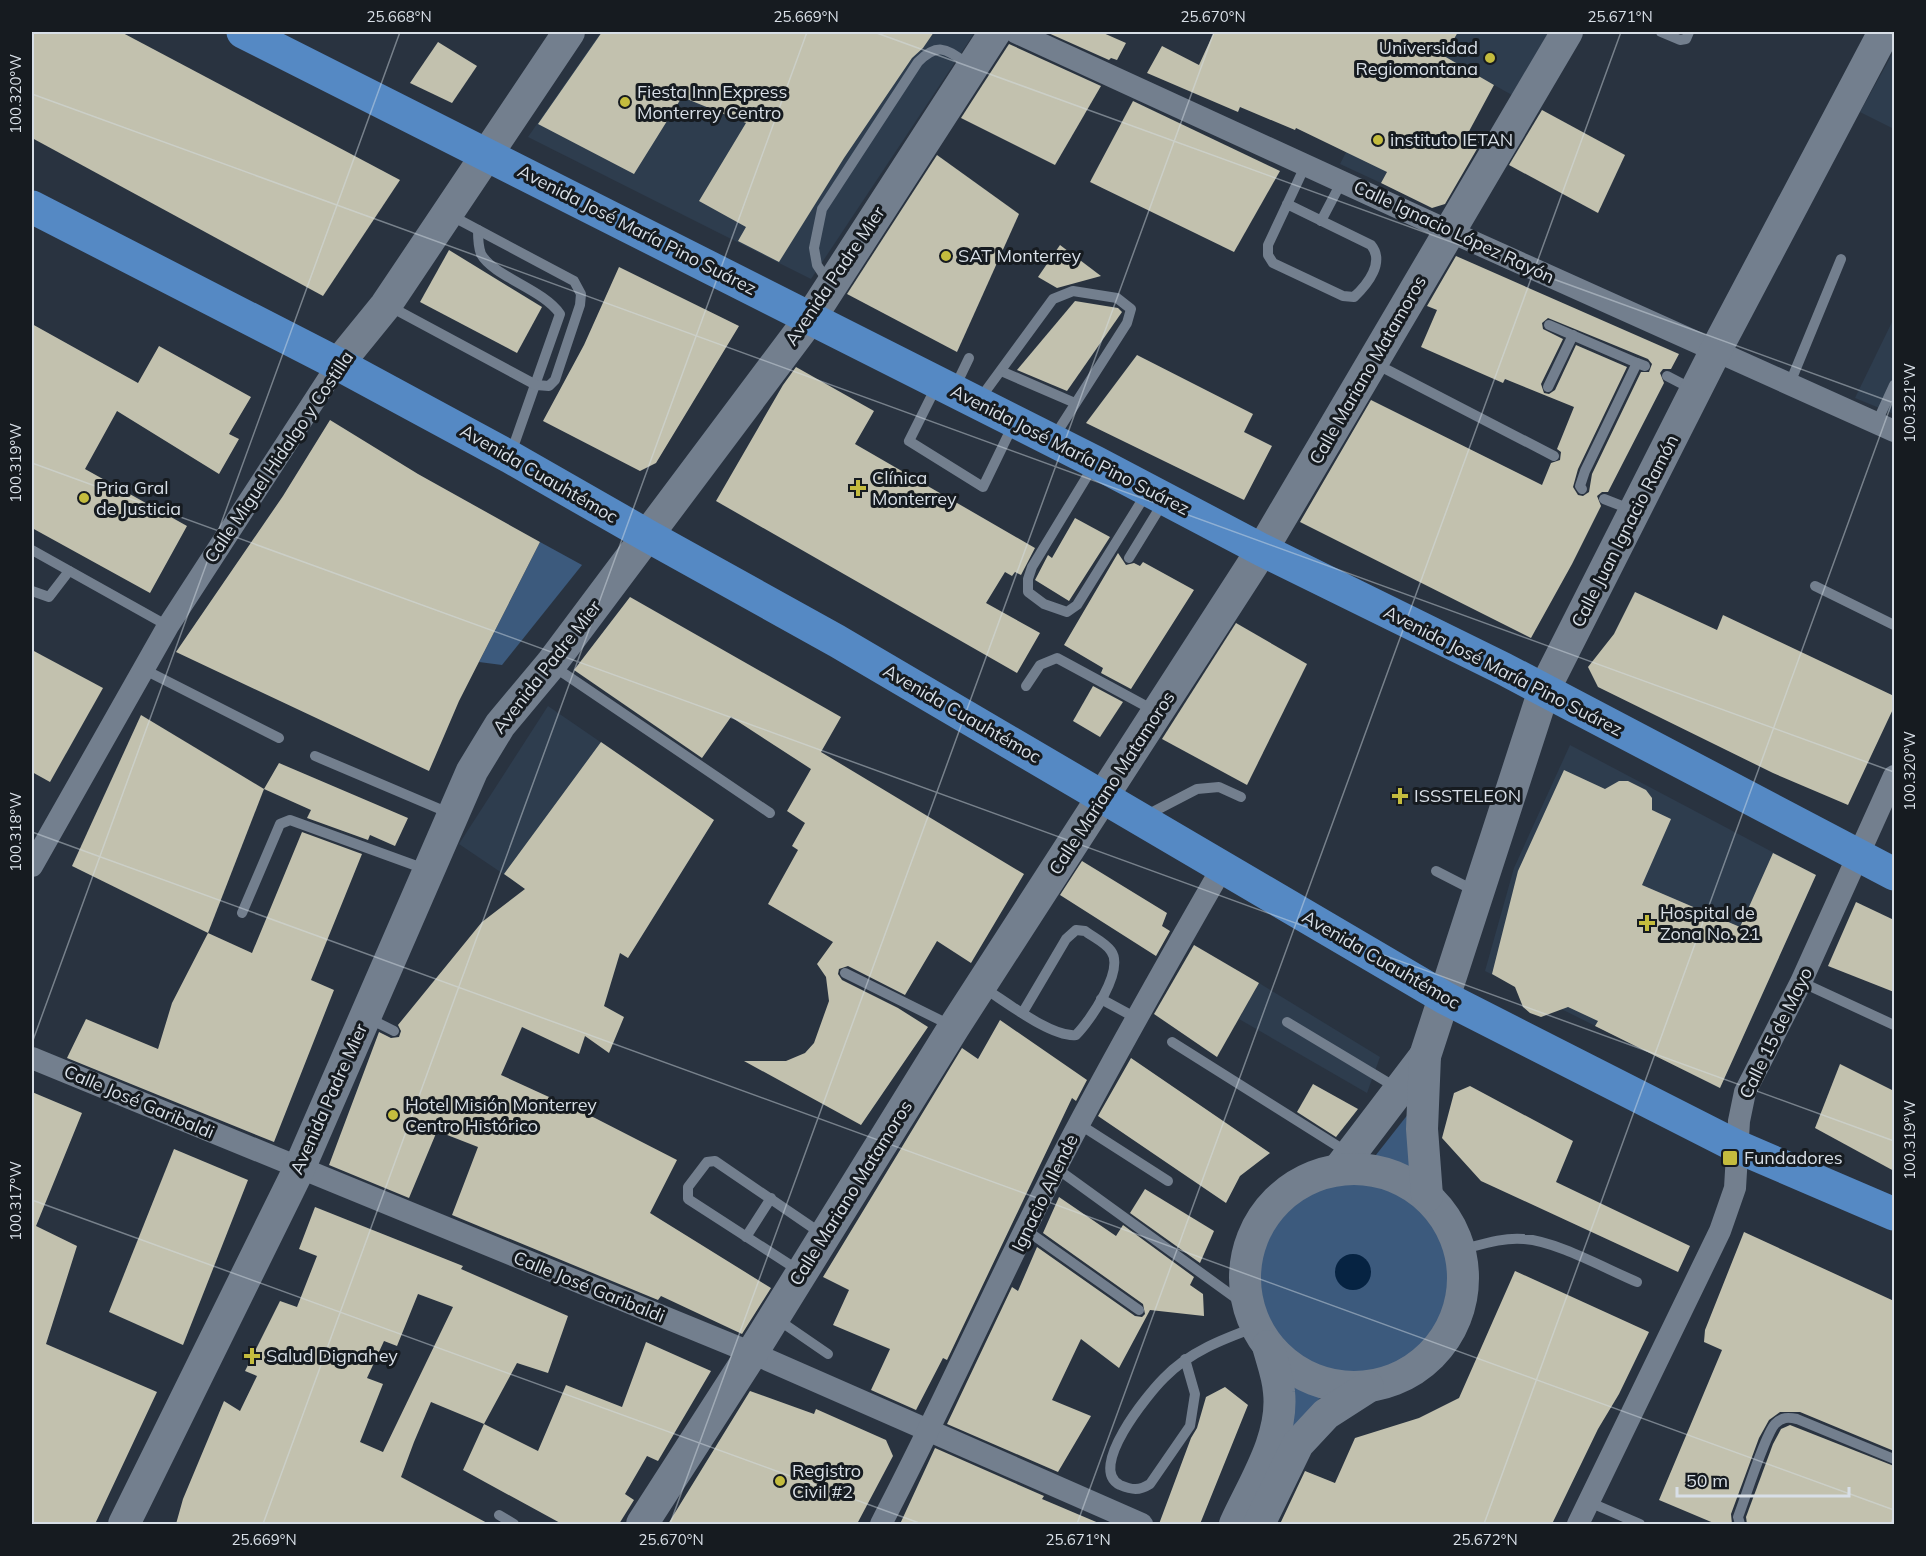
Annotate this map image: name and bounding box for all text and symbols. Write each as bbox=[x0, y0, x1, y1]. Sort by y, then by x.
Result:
text: 25.668°N bbox=[366, 7, 432, 26]
text: 25.669°N bbox=[773, 7, 839, 26]
text: 25.670°N bbox=[1180, 7, 1246, 26]
text: 25.671°N bbox=[1587, 7, 1653, 26]
place label: Universidad Regiomontana bbox=[1355, 36, 1478, 80]
marker: Universidad Regiomontana bbox=[1483, 51, 1497, 65]
text: 100.320°W bbox=[6, 54, 25, 134]
place label: Fiesta Inn Express Monterrey Centro bbox=[637, 80, 787, 124]
marker: Fiesta Inn Express Monterrey Centro bbox=[618, 95, 632, 109]
place label: instituto IETAN bbox=[1390, 128, 1513, 151]
marker: instituto IETAN bbox=[1371, 133, 1385, 147]
street label: Avenida José María Pino Suárez bbox=[514, 159, 760, 300]
street label: Calle Ignacio López Rayón bbox=[1350, 175, 1558, 288]
street label: Avenida Padre Mier bbox=[779, 201, 890, 350]
place label: SAT Monterrey bbox=[958, 244, 1082, 267]
marker: SAT Monterrey bbox=[939, 249, 953, 263]
street label: Calle Mariano Matamoros bbox=[1304, 271, 1431, 468]
street label: Calle Miguel Hidalgo y Costilla bbox=[199, 346, 358, 567]
text: 100.321°W bbox=[1900, 363, 1919, 443]
street label: Avenida José María Pino Suárez bbox=[947, 379, 1193, 520]
street label: Avenida Cuauhtémoc bbox=[456, 419, 622, 528]
text: 100.319°W bbox=[6, 423, 25, 503]
street label: Calle Juan Ignacio Ramón bbox=[1566, 431, 1683, 631]
place label: Clínica Monterrey bbox=[872, 466, 957, 510]
place label: Pria Gral de Justicia bbox=[96, 476, 181, 520]
marker: Clínica Monterrey bbox=[849, 479, 867, 497]
marker: Pria Gral de Justicia bbox=[77, 491, 91, 505]
street label: Avenida Padre Mier bbox=[487, 595, 606, 738]
street label: Avenida José María Pino Suárez bbox=[1380, 600, 1626, 741]
street label: Avenida Cuauhtémoc bbox=[879, 659, 1045, 768]
street label: Calle Mariano Matamoros bbox=[1044, 687, 1180, 879]
text: 100.320°W bbox=[1900, 731, 1919, 811]
place label: ISSSTELEON bbox=[1414, 784, 1521, 807]
marker: ISSSTELEON bbox=[1391, 787, 1409, 805]
text: 100.318°W bbox=[6, 792, 25, 872]
place label: Hospital de Zona No. 21 bbox=[1660, 901, 1761, 945]
street label: Avenida Cuauhtémoc bbox=[1298, 905, 1464, 1014]
marker: Hospital de Zona No. 21 bbox=[1638, 914, 1656, 932]
street label: Calle 15 de Mayo bbox=[1734, 963, 1817, 1102]
street label: Avenida Padre Mier bbox=[285, 1019, 372, 1178]
street label: Calle José Garibaldi bbox=[60, 1059, 218, 1144]
place label: Hotel Misión Monterrey Centro Histórico bbox=[405, 1093, 597, 1137]
street label: Calle Mariano Matamoros bbox=[784, 1096, 917, 1290]
text: 100.319°W bbox=[1900, 1100, 1919, 1180]
marker: Hotel Misión Monterrey Centro Histórico bbox=[386, 1108, 400, 1122]
street label: Ignacio Allende bbox=[1006, 1130, 1083, 1255]
place label: Fundadores bbox=[1744, 1146, 1843, 1169]
marker: Fundadores bbox=[1721, 1149, 1739, 1167]
text: 100.317°W bbox=[6, 1161, 25, 1241]
street label: Calle José Garibaldi bbox=[510, 1246, 668, 1327]
place label: Salud Dignahey bbox=[266, 1344, 398, 1367]
marker: Salud Dignahey bbox=[243, 1347, 261, 1365]
place label: Registro Civil #2 bbox=[792, 1459, 861, 1503]
scale bar bbox=[1677, 1460, 1850, 1498]
text: 50 m bbox=[1686, 1469, 1728, 1492]
marker: Registro Civil #2 bbox=[773, 1474, 787, 1488]
text: 25.669°N bbox=[231, 1530, 297, 1549]
text: 25.670°N bbox=[638, 1530, 704, 1549]
text: 25.671°N bbox=[1045, 1530, 1111, 1549]
text: 25.672°N bbox=[1452, 1530, 1518, 1549]

